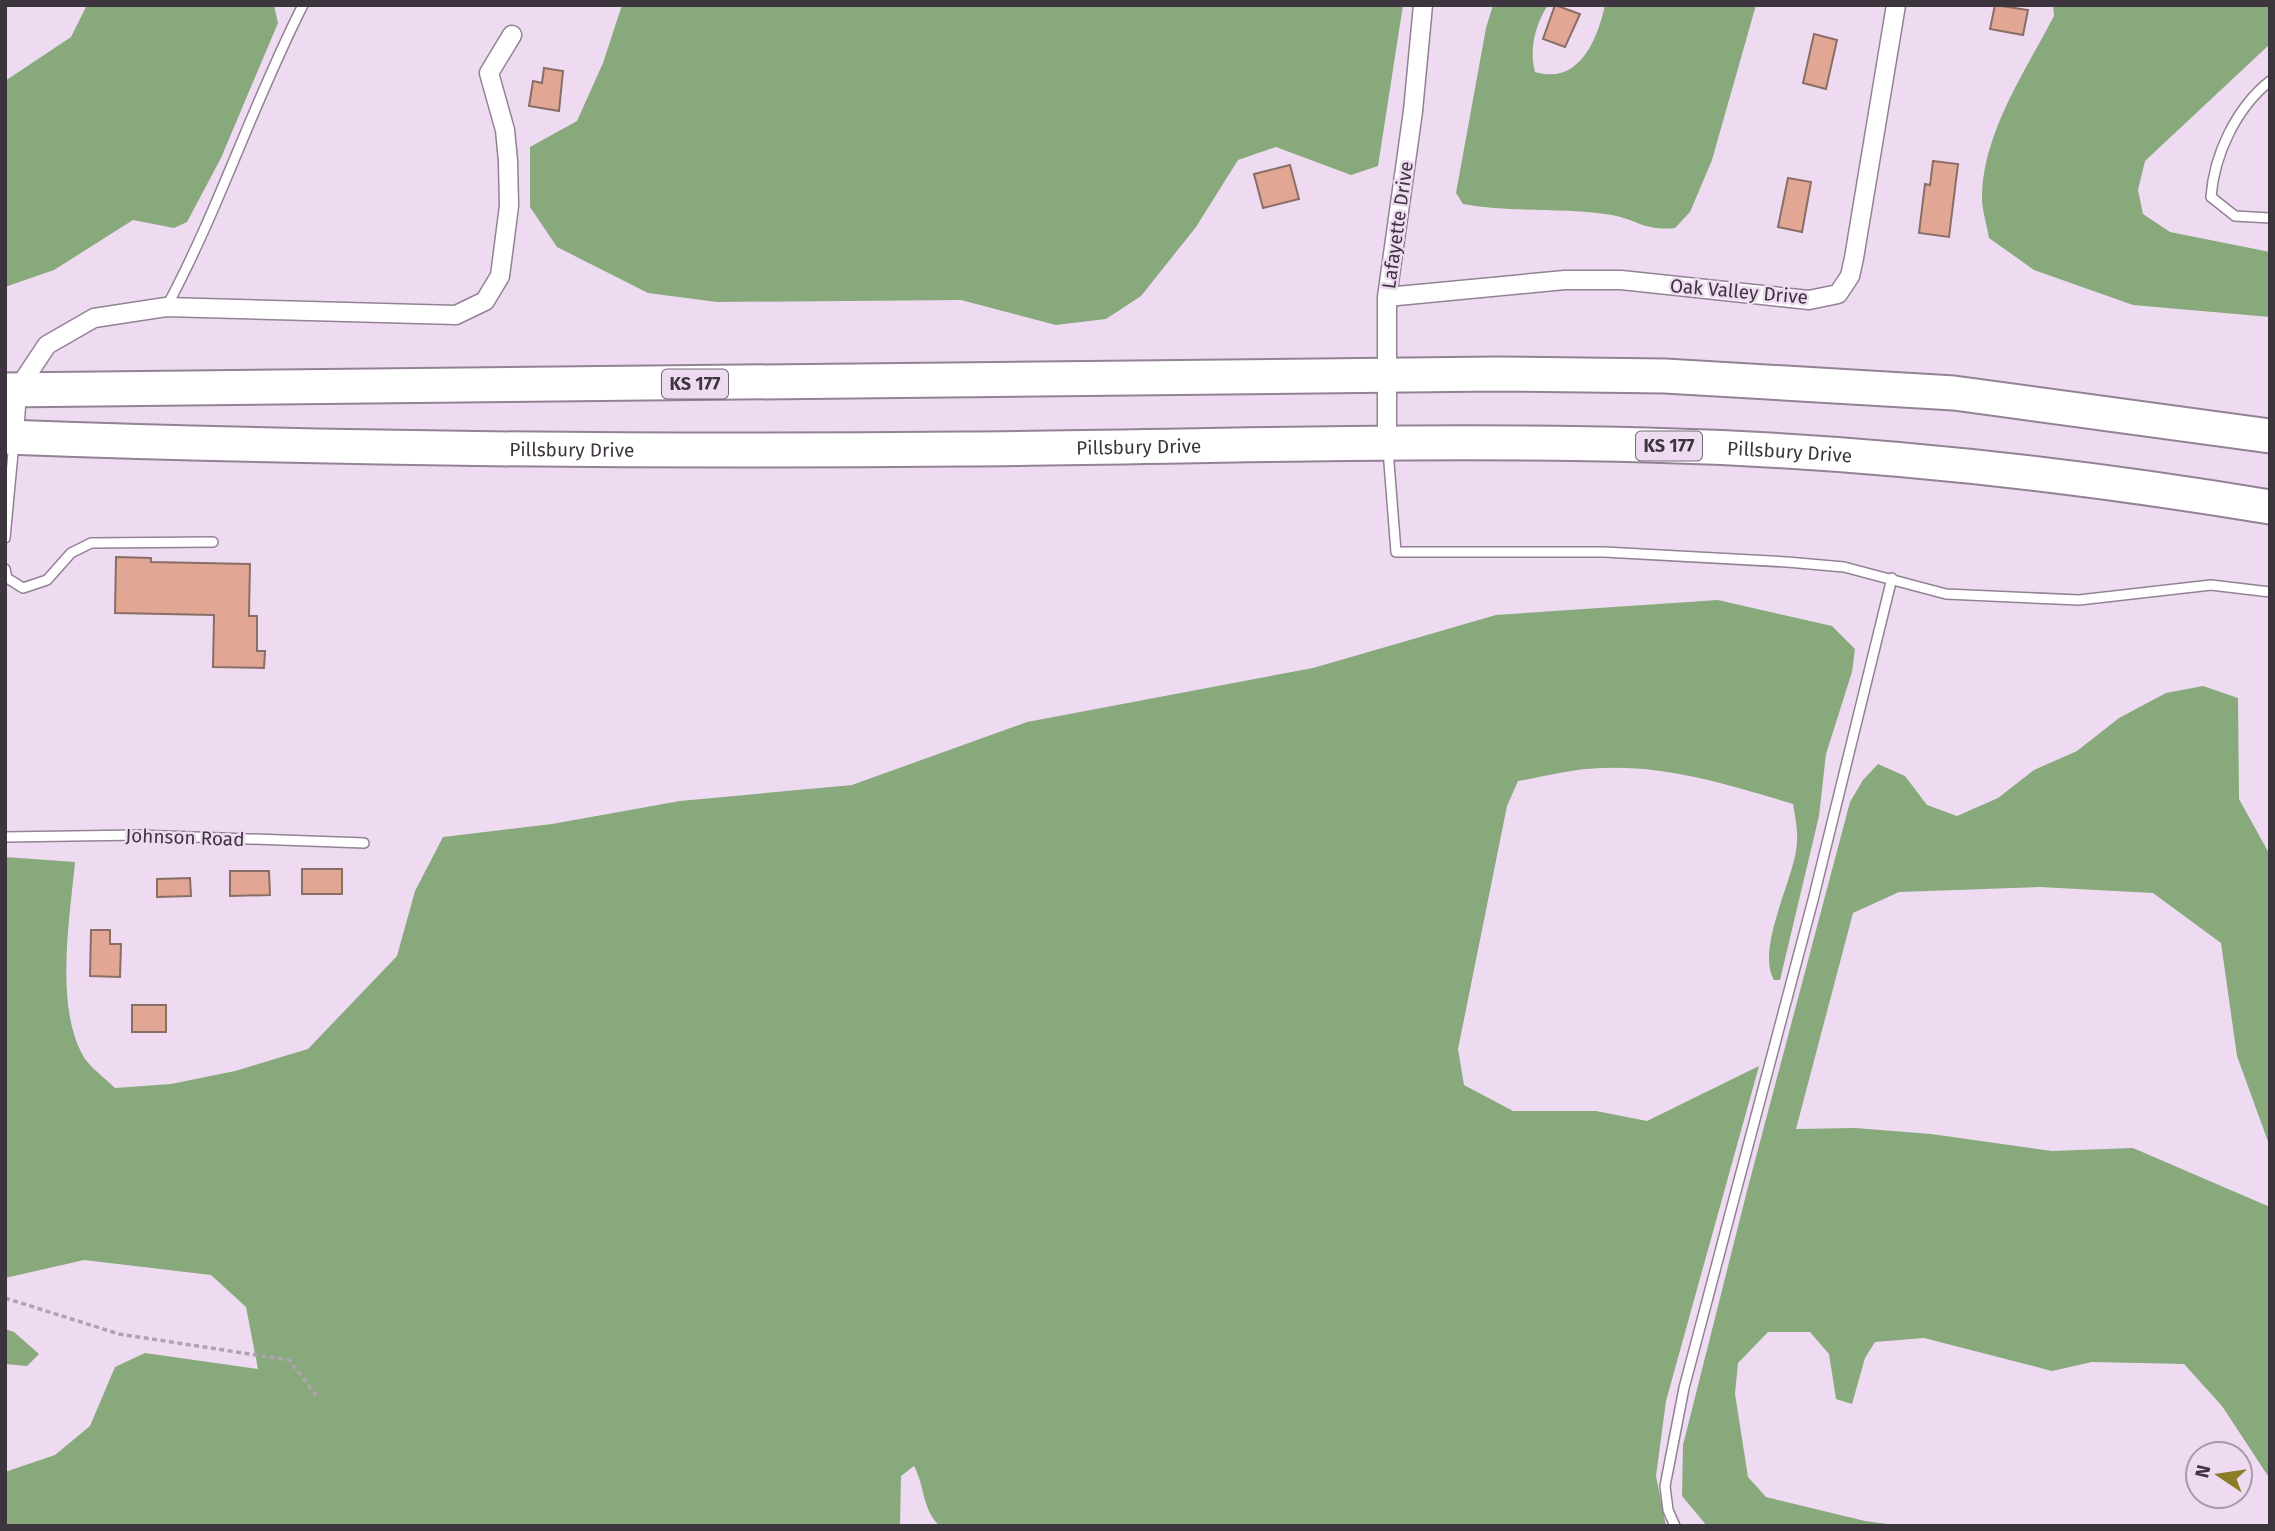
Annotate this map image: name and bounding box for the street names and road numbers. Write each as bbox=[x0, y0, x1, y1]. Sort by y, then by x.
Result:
street label: Lafayette Drive bbox=[1377, 160, 1418, 290]
street label: Oak Valley Drive bbox=[1669, 274, 1809, 309]
road number: KS 177 bbox=[662, 370, 728, 398]
road number: KS 177 bbox=[1636, 432, 1702, 461]
street label: Pillsbury Drive bbox=[1076, 435, 1202, 460]
street label: Pillsbury Drive bbox=[1727, 437, 1853, 467]
street label: Pillsbury Drive bbox=[509, 438, 634, 462]
street label: Johnson Road bbox=[125, 824, 245, 851]

